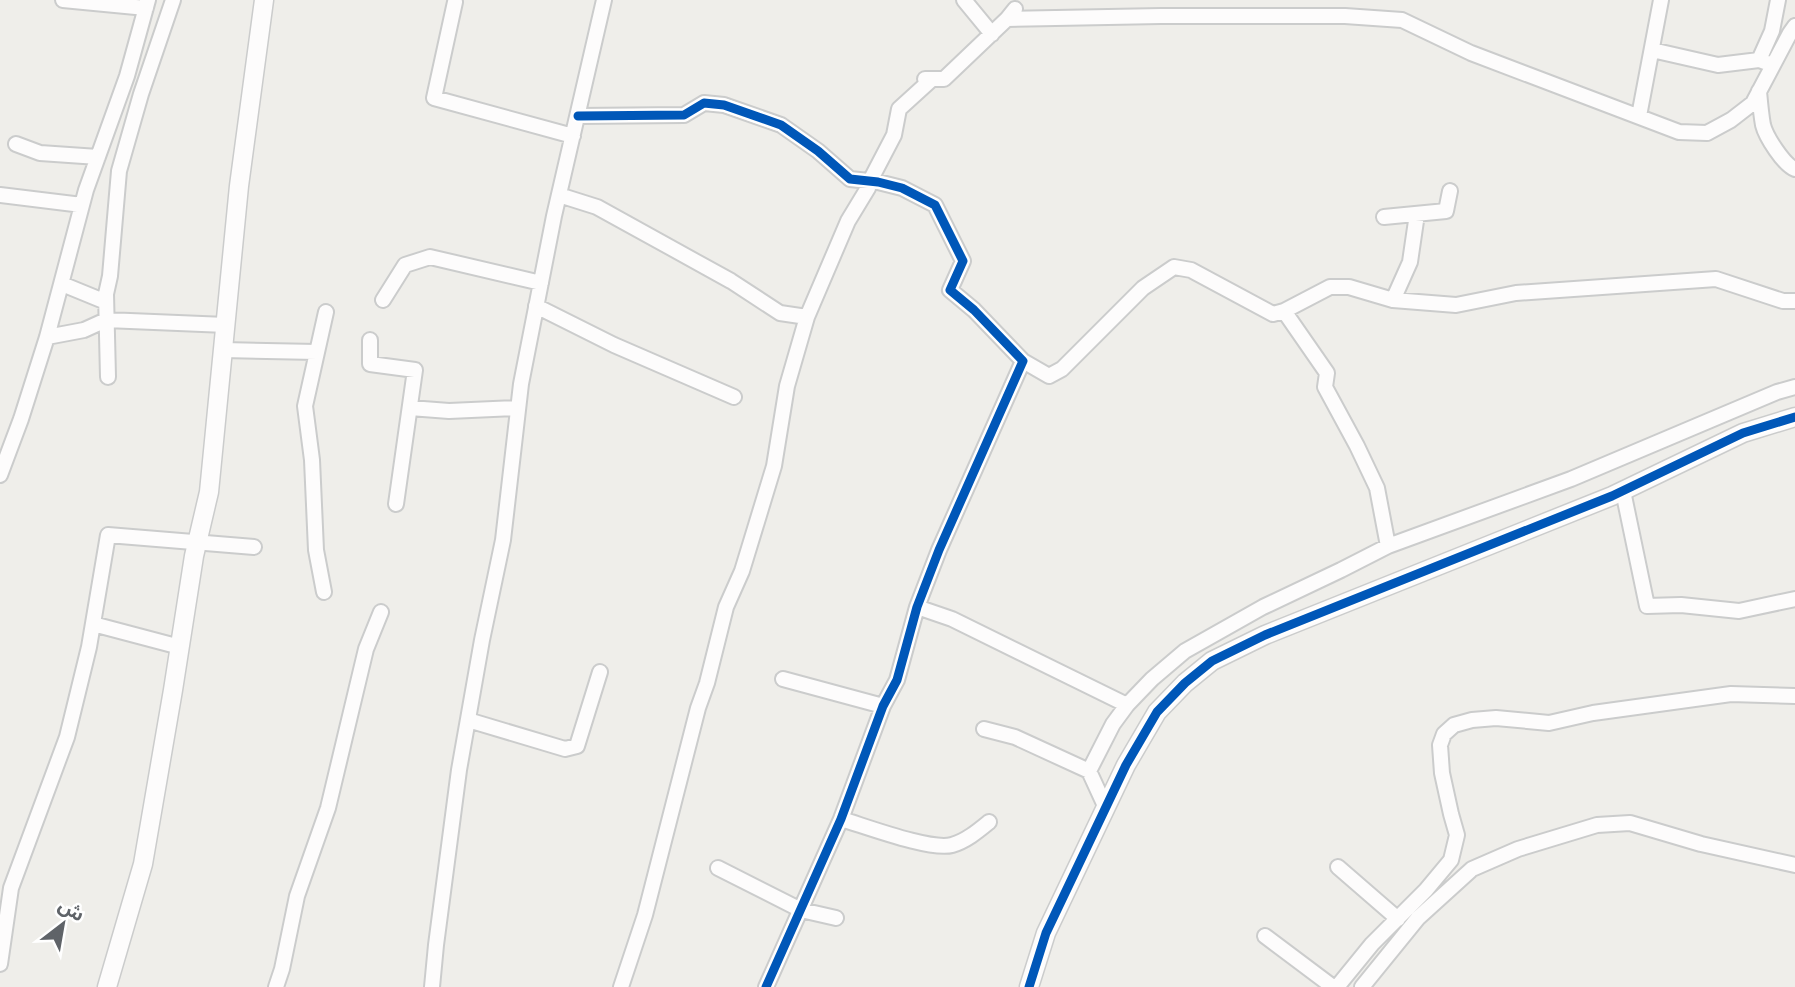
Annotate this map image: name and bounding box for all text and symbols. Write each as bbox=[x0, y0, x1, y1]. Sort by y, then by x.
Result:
north arrow bbox=[28, 889, 98, 959]
text: ش bbox=[54, 892, 90, 927]

